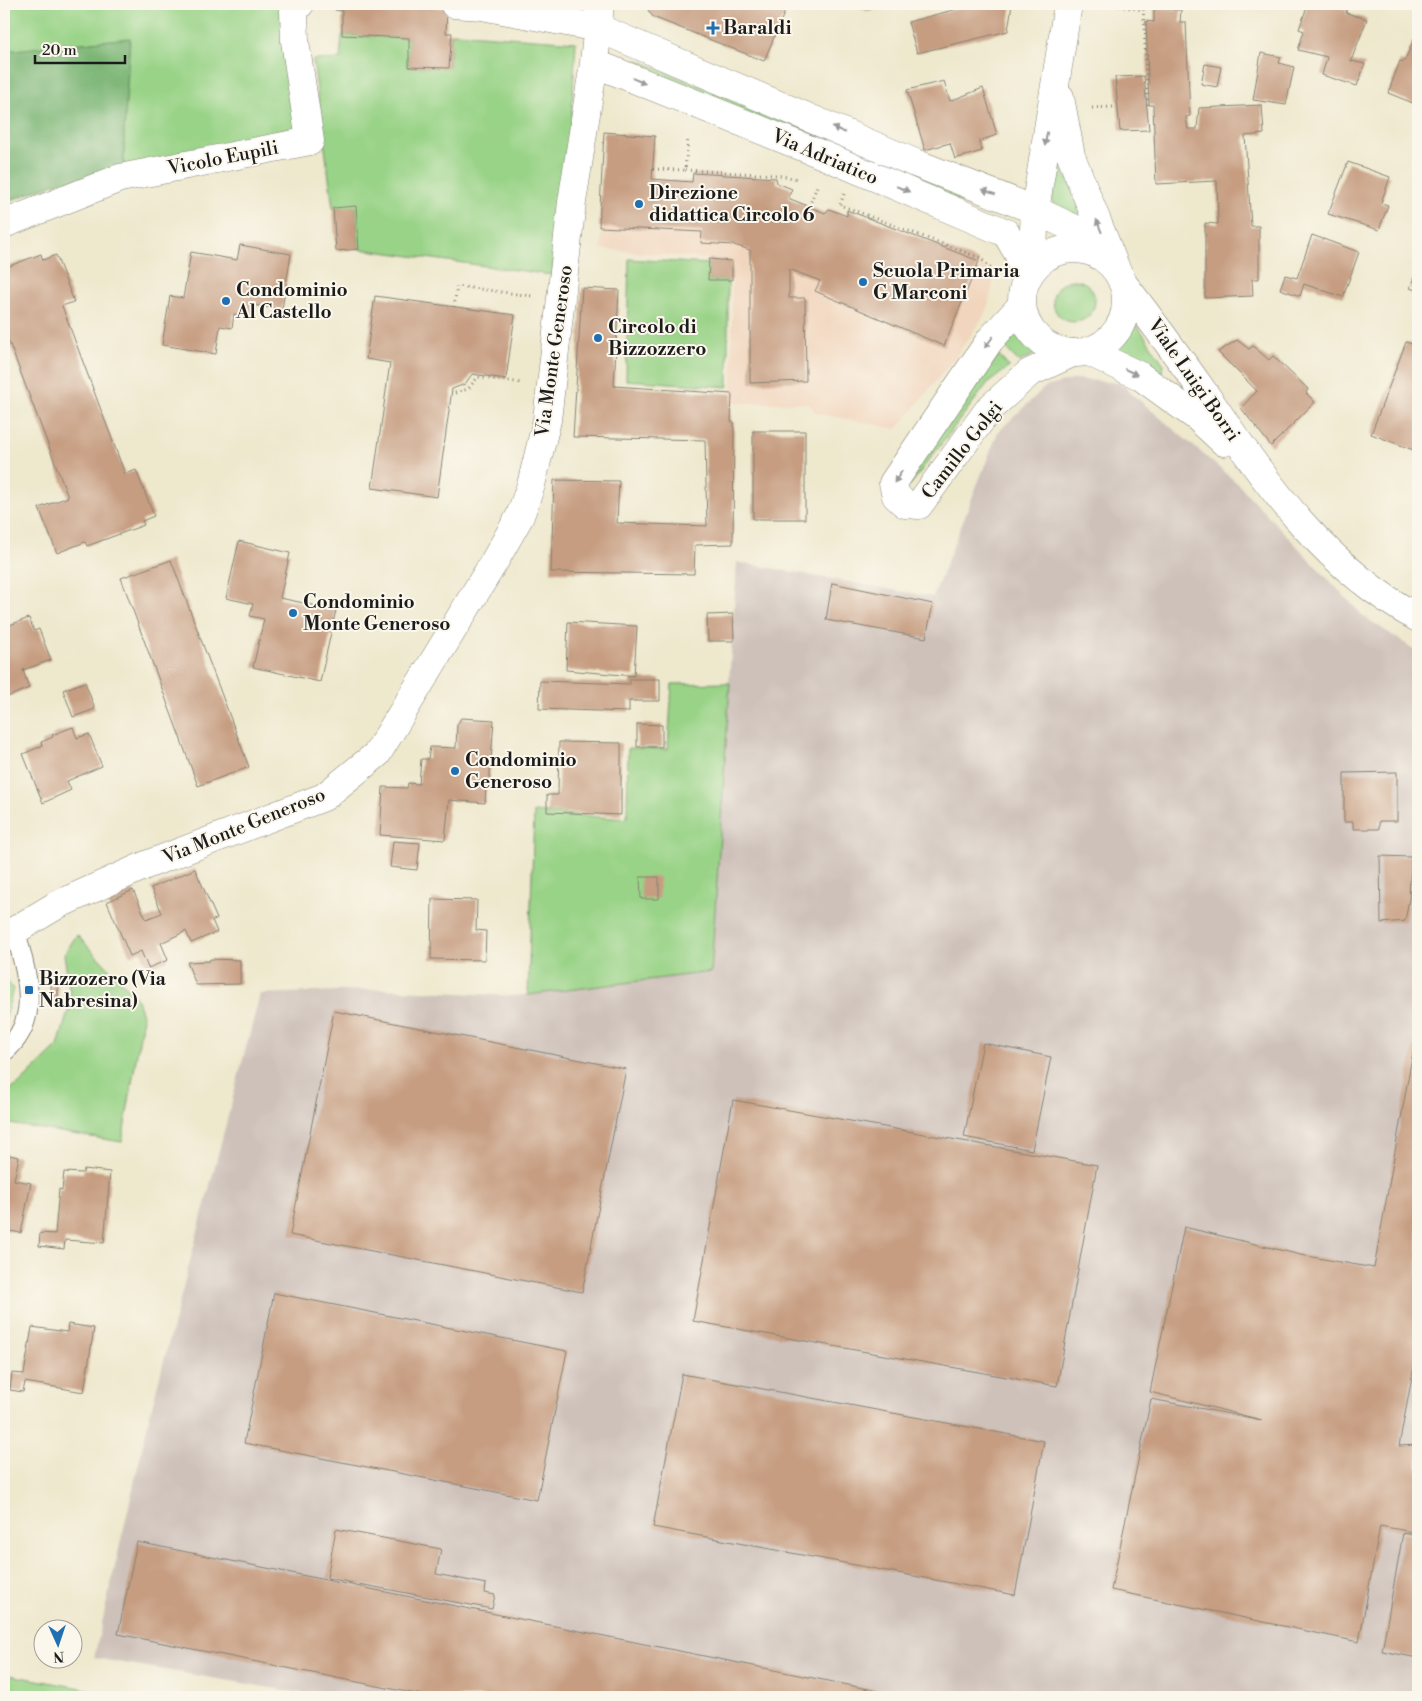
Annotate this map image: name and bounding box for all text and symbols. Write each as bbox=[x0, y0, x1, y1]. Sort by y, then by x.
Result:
place label: Baraldi bbox=[723, 16, 792, 40]
marker: Baraldi bbox=[707, 22, 719, 34]
scale bar bbox=[35, 32, 125, 64]
text: 20 m bbox=[42, 41, 77, 60]
one-way arrow bbox=[632, 78, 647, 86]
street label: Via Adriatico bbox=[767, 123, 882, 190]
one-way arrow bbox=[832, 126, 846, 134]
one-way arrow bbox=[1041, 131, 1049, 147]
street label: Vicolo Eupili bbox=[165, 135, 280, 181]
place label: Direzione didattica Circolo 6 bbox=[649, 181, 815, 227]
one-way arrow bbox=[896, 186, 910, 194]
one-way arrow bbox=[982, 188, 997, 195]
marker: Direzione didattica Circolo 6 bbox=[633, 198, 645, 210]
one-way arrow bbox=[1094, 219, 1102, 233]
place label: Scuola Primaria G Marconi bbox=[873, 259, 1020, 305]
street label: Via Monte Generoso bbox=[530, 263, 578, 439]
marker: Scuola Primaria G Marconi bbox=[857, 276, 869, 288]
place label: Condominio Al Castello bbox=[235, 278, 348, 324]
marker: Condominio Al Castello bbox=[220, 295, 232, 307]
street label: Viale Luigi Borri bbox=[1142, 313, 1245, 446]
place label: Circolo di Bizzozzero bbox=[608, 315, 707, 361]
marker: Circolo di Bizzozzero bbox=[592, 332, 604, 344]
one-way arrow bbox=[984, 335, 994, 349]
one-way arrow bbox=[1124, 368, 1138, 376]
street label: Camillo Golgi bbox=[916, 396, 1008, 504]
one-way arrow bbox=[893, 470, 902, 483]
place label: Condominio Monte Generoso bbox=[303, 590, 451, 636]
marker: Condominio Monte Generoso bbox=[287, 607, 299, 619]
place label: Condominio Generoso bbox=[465, 748, 577, 794]
marker: Condominio Generoso bbox=[449, 765, 461, 777]
street label: Via Monte Generoso bbox=[158, 782, 329, 870]
place label: Bizzozero (Via Nabresina) bbox=[39, 967, 166, 1013]
marker: Bizzozero (Via Nabresina) bbox=[23, 984, 35, 996]
north arrow bbox=[32, 1618, 82, 1668]
text: N bbox=[53, 1647, 65, 1665]

